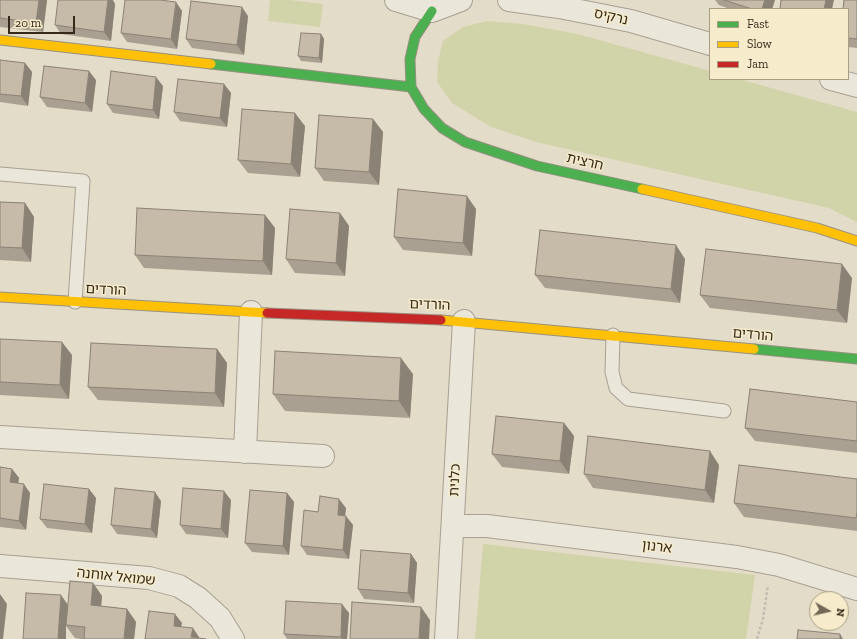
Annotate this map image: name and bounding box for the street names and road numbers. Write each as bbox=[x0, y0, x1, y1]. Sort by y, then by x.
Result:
street label: נרקיס bbox=[592, 5, 630, 29]
street label: חרצית bbox=[565, 150, 605, 174]
street label: הורדים bbox=[85, 281, 127, 299]
street label: הורדים bbox=[409, 296, 451, 314]
street label: הורדים bbox=[732, 325, 774, 345]
street label: כלנית bbox=[446, 463, 464, 497]
street label: ארנון bbox=[641, 537, 673, 557]
street label: שמואל אוחנה bbox=[76, 564, 156, 590]

